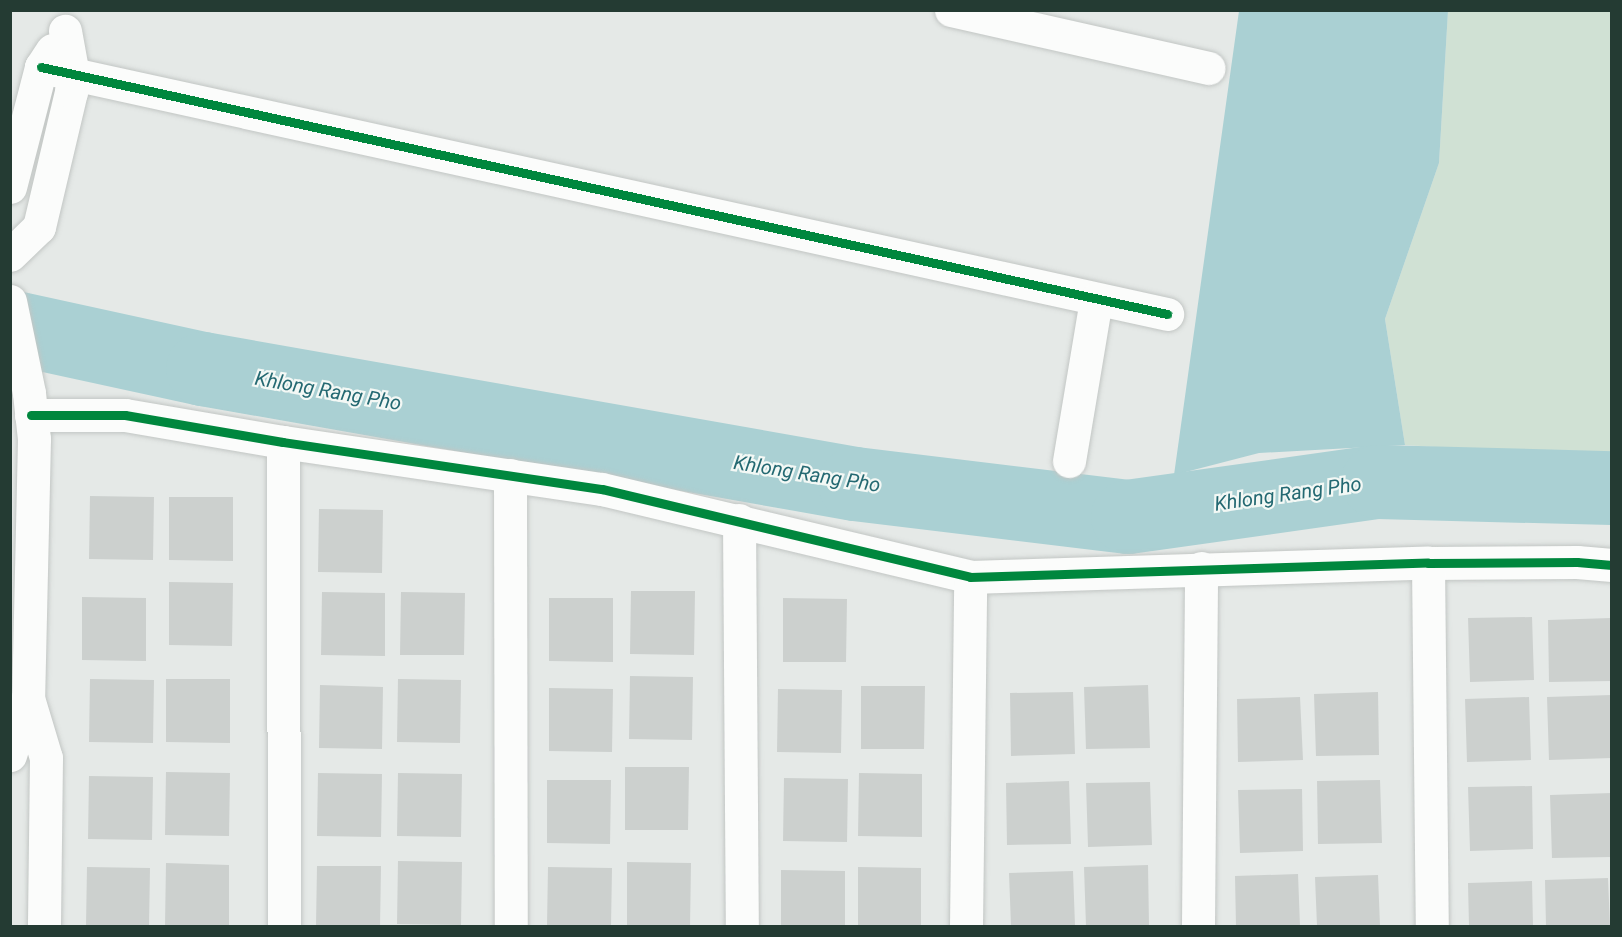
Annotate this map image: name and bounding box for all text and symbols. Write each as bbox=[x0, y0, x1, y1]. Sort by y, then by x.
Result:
water label: Khlong Rang Pho bbox=[253, 366, 403, 416]
water label: Khlong Rang Pho bbox=[732, 451, 882, 497]
water label: Khlong Rang Pho bbox=[1213, 472, 1363, 516]

